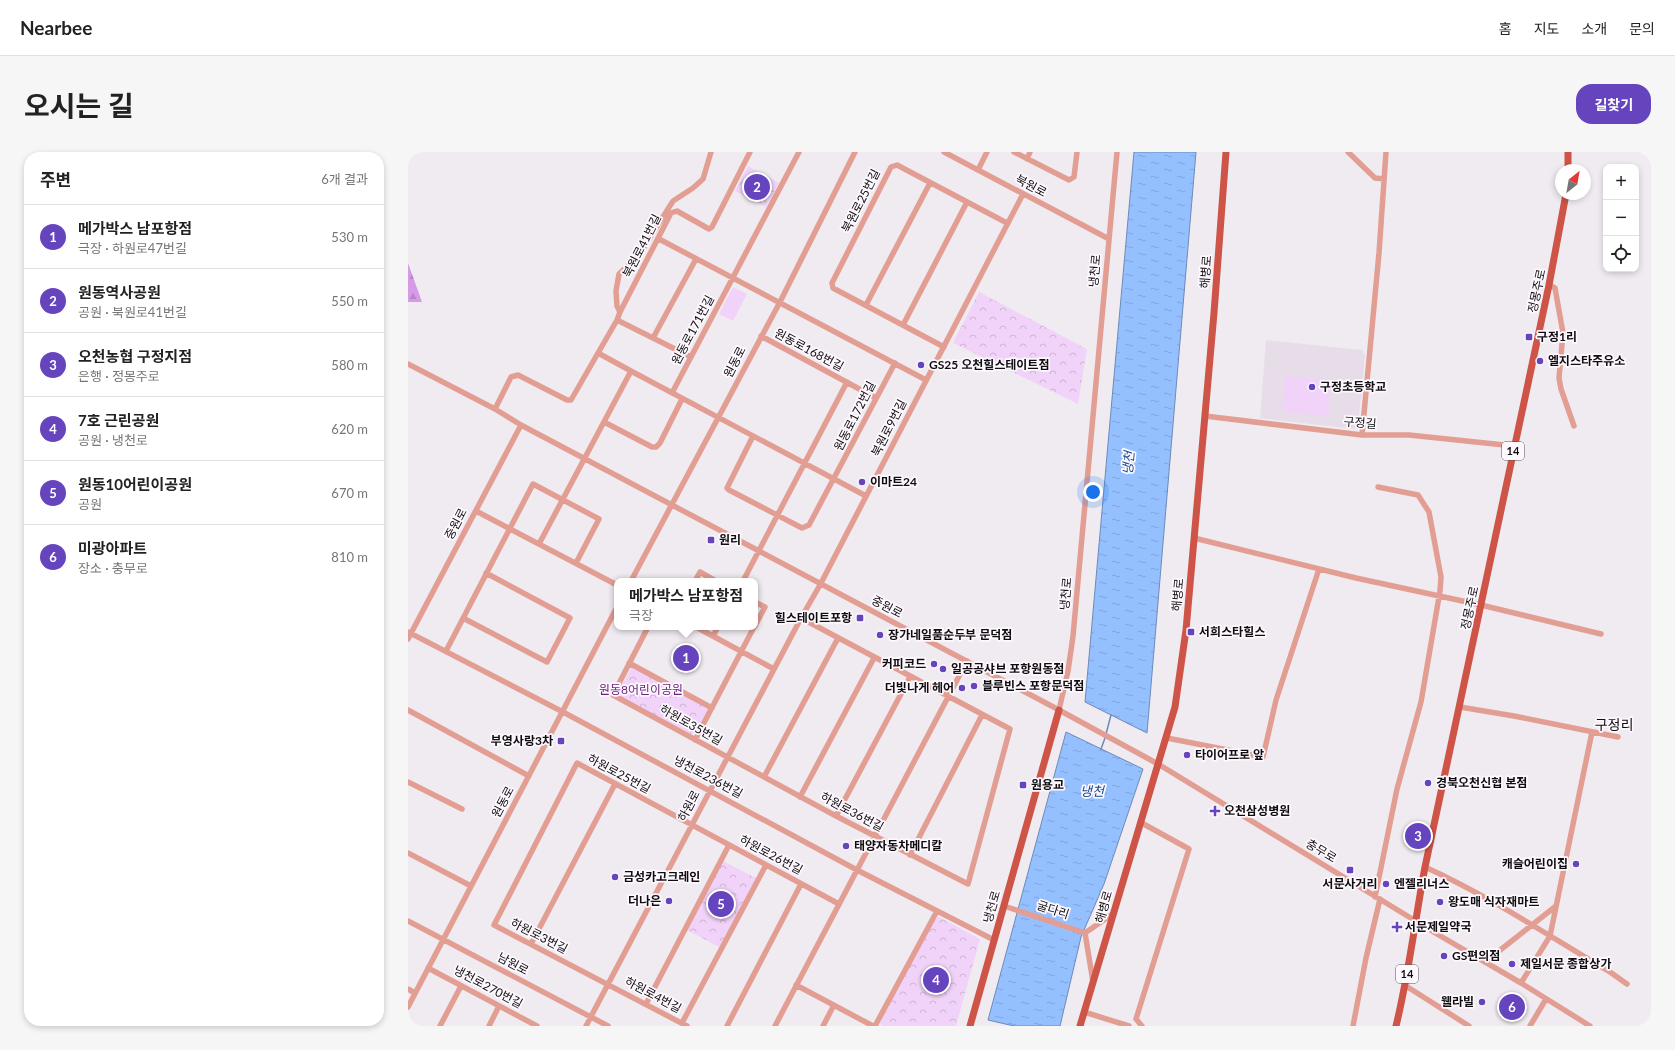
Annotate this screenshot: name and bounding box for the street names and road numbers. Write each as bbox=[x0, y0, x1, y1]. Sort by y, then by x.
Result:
street label: 북원로25번길 bbox=[838, 167, 883, 235]
street label: 북원로 bbox=[1013, 171, 1049, 200]
street label: 북원로41번길 bbox=[619, 212, 664, 280]
street label: 냉천로 bbox=[1086, 254, 1103, 288]
street label: 해병로 bbox=[1197, 255, 1214, 289]
street label: 정몽주로 bbox=[1525, 268, 1548, 314]
street label: 원동로171번길 bbox=[668, 293, 717, 367]
street label: 원동로168번길 bbox=[772, 325, 846, 374]
street label: 원동로 bbox=[720, 344, 749, 380]
street label: 원동로172번길 bbox=[831, 378, 879, 453]
street label: 북원로9번길 bbox=[868, 397, 909, 459]
street label: 구정길 bbox=[1343, 414, 1377, 431]
road number: 14 bbox=[1502, 442, 1524, 460]
street label: 중원로 bbox=[441, 506, 470, 542]
street label: 냉천로 bbox=[1057, 577, 1074, 611]
street label: 해병로 bbox=[1169, 578, 1186, 612]
street label: 정몽주로 bbox=[1458, 585, 1481, 631]
street label: 중원로 bbox=[869, 592, 905, 621]
street label: 하원로35번길 bbox=[657, 701, 725, 748]
street label: 하원로25번길 bbox=[585, 751, 653, 796]
street label: 냉천로236번길 bbox=[671, 752, 745, 801]
street label: 원동로 bbox=[488, 784, 517, 820]
street label: 하원로 bbox=[674, 788, 703, 824]
street label: 하원로36번길 bbox=[818, 789, 886, 834]
street label: 하원로26번길 bbox=[737, 832, 805, 877]
street label: 충무로 bbox=[1303, 836, 1339, 866]
street label: 냉천로 bbox=[980, 889, 1003, 925]
street label: 해병로 bbox=[1092, 889, 1115, 925]
street label: 굴다리 bbox=[1035, 897, 1071, 922]
street label: 하원로3번길 bbox=[508, 915, 570, 956]
street label: 남원로 bbox=[495, 949, 531, 978]
street label: 냉천로270번길 bbox=[451, 962, 525, 1011]
road number: 14 bbox=[1396, 965, 1418, 983]
street label: 하원로4번길 bbox=[622, 973, 684, 1016]

